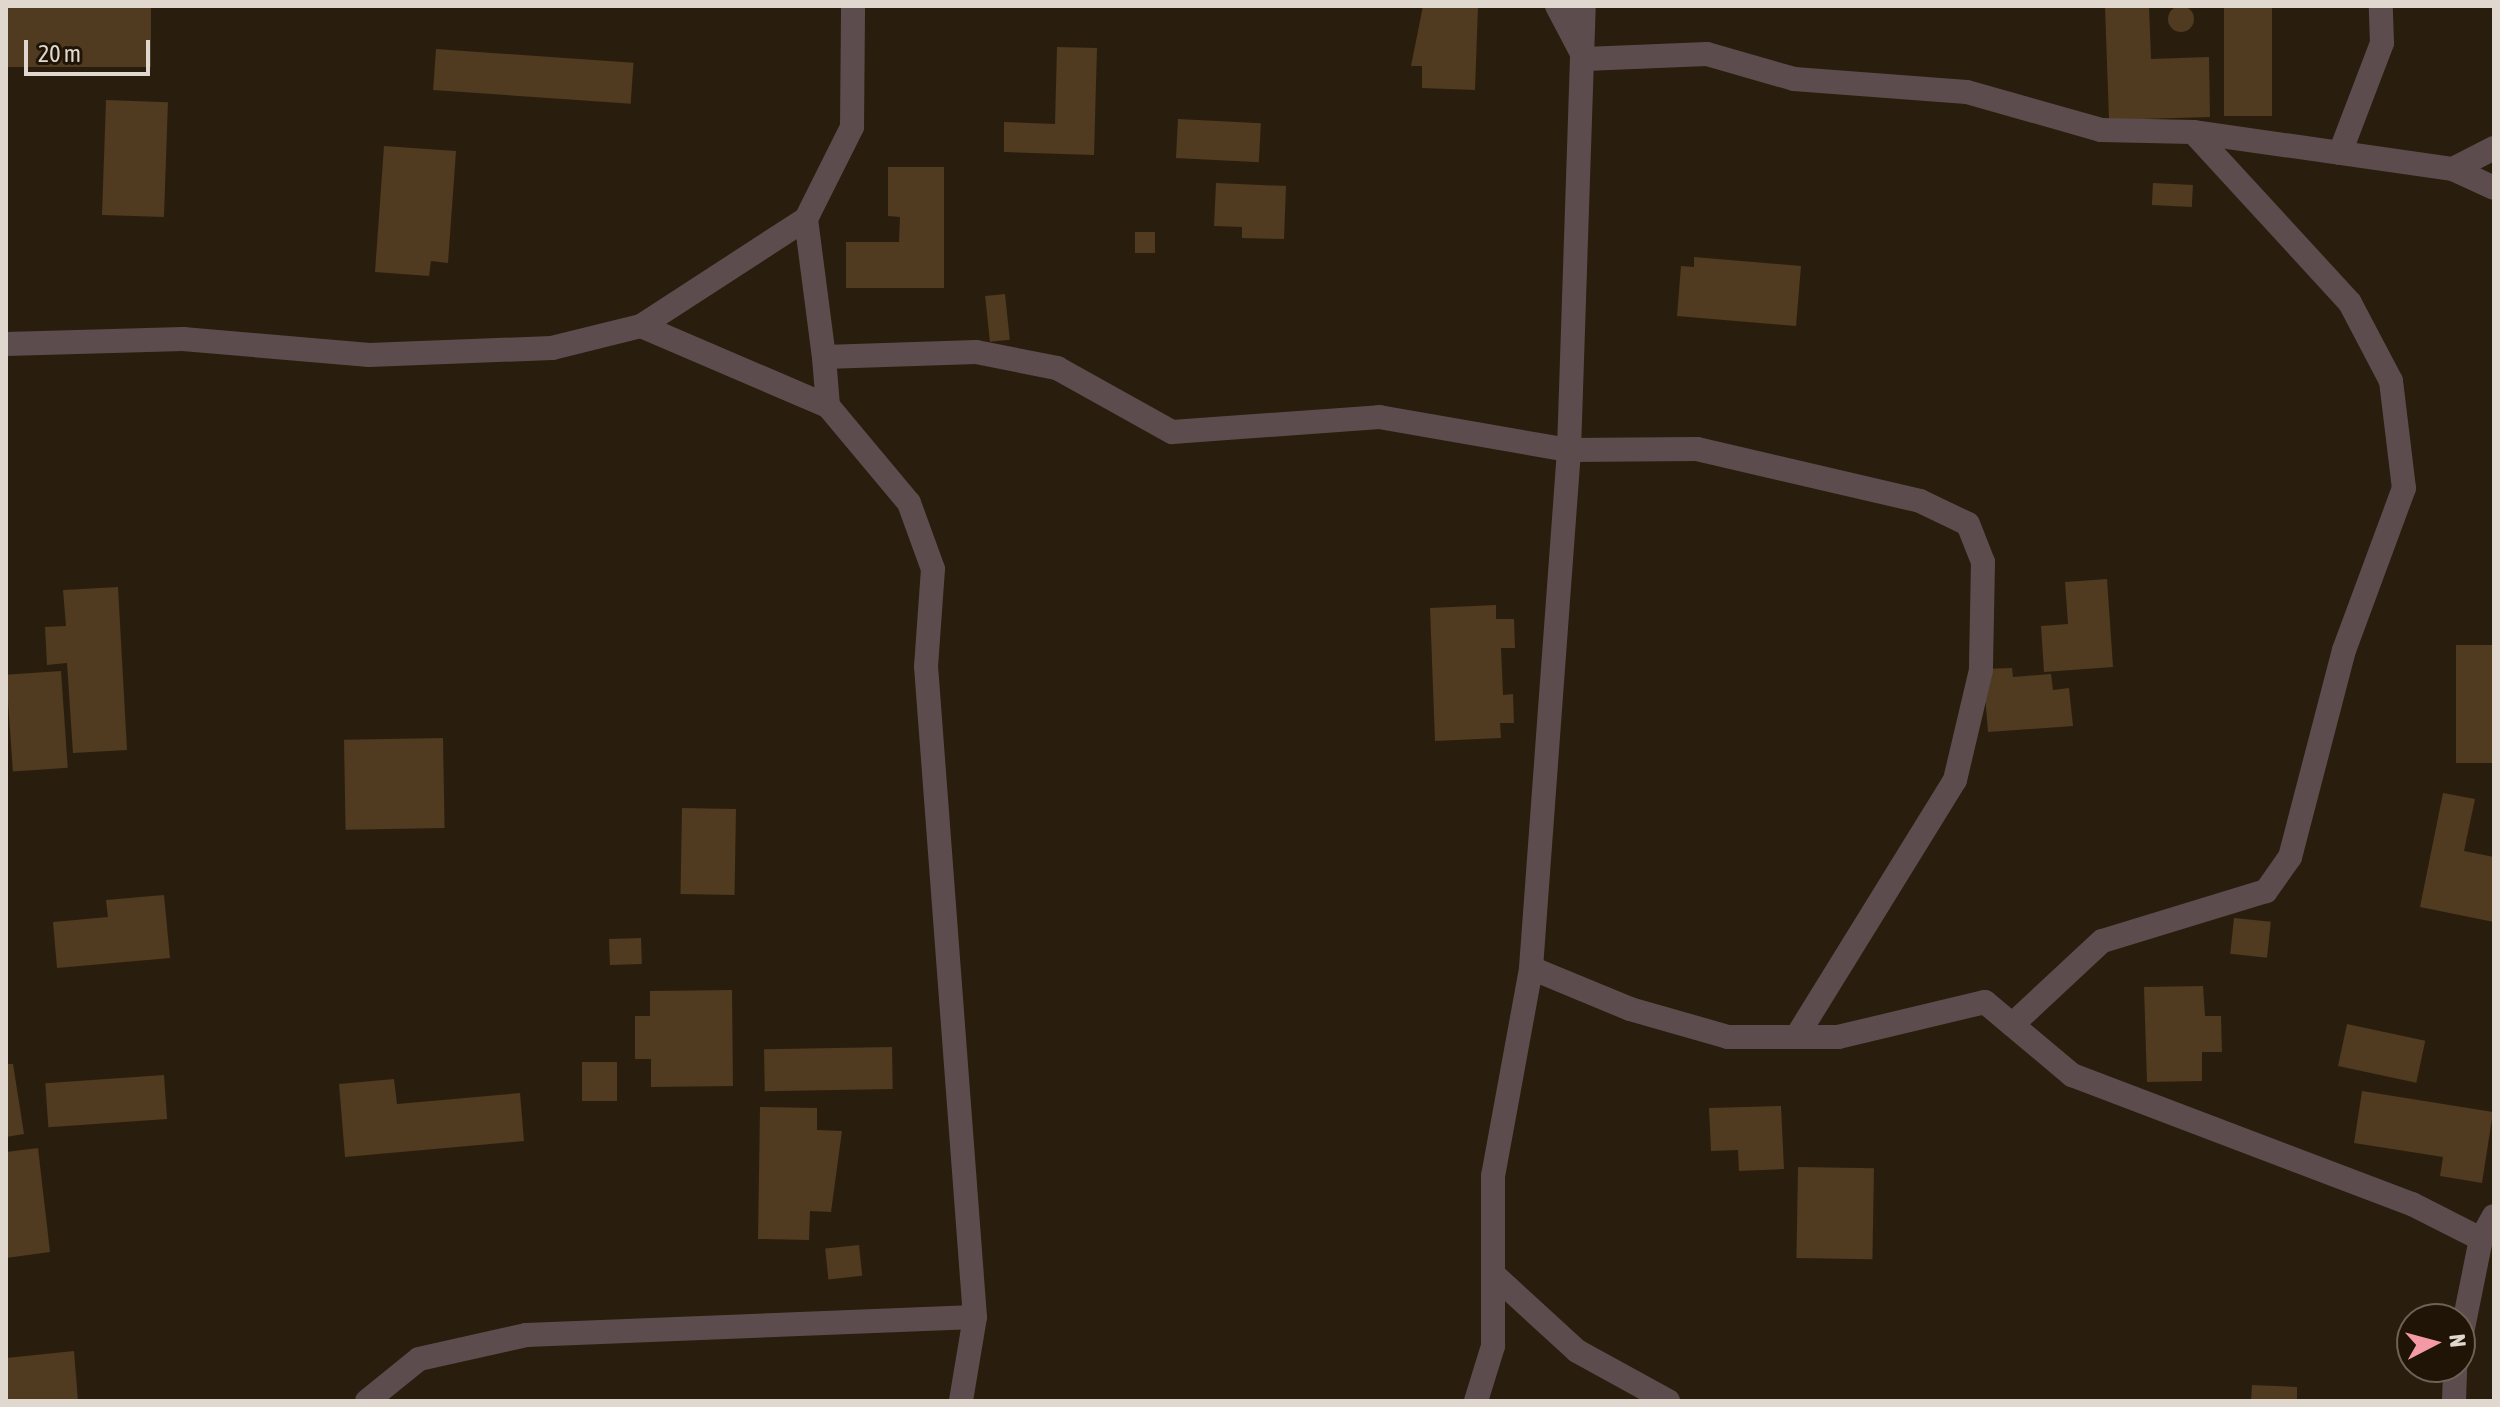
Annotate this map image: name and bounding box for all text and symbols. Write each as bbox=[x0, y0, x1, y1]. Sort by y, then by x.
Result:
scale bar bbox=[28, 24, 154, 74]
text: 20 m bbox=[38, 40, 81, 67]
north arrow bbox=[2396, 1303, 2476, 1383]
text: N bbox=[2444, 1333, 2471, 1349]

